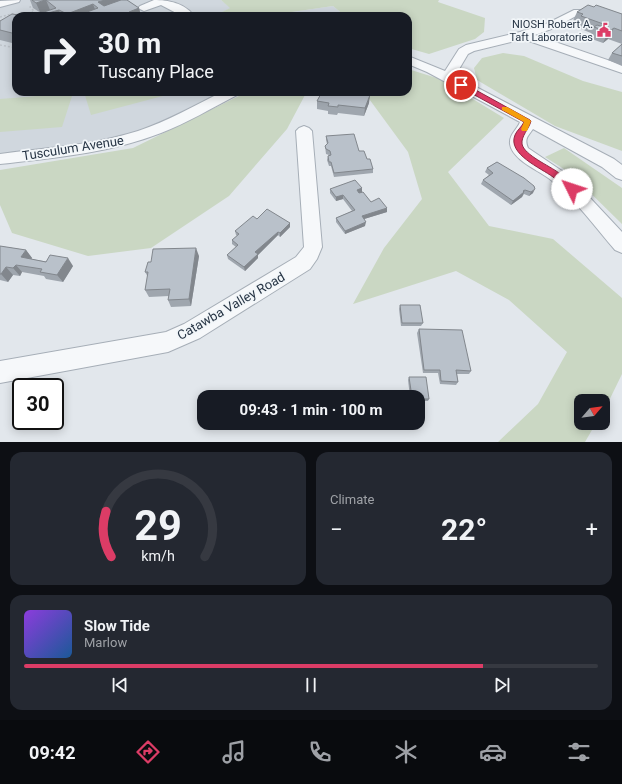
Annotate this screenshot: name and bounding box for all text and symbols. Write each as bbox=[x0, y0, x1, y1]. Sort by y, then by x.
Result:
place label: NIOSH Robert A. Taft Laboratories bbox=[509, 18, 593, 44]
public building icon: NIOSH Robert A. Taft Laboratories bbox=[596, 22, 612, 38]
text: 30 m bbox=[98, 27, 161, 60]
icon: right bbox=[32, 28, 84, 80]
text: Tuscany Place bbox=[98, 61, 214, 82]
pin bbox=[444, 68, 478, 102]
icon: arrive bbox=[450, 74, 472, 96]
street label: Tusculum Avenue bbox=[21, 133, 125, 163]
position arrow bbox=[551, 168, 593, 210]
street label: Catawba Valley Road bbox=[175, 269, 287, 343]
speed limit sign: 30 bbox=[12, 378, 64, 430]
north arrow bbox=[574, 394, 610, 430]
map controls bbox=[574, 394, 610, 430]
text: 09:43 · 1 min · 100 m bbox=[240, 401, 382, 419]
text: Climate bbox=[330, 492, 374, 507]
text: 29 bbox=[134, 500, 182, 549]
text: 22° bbox=[441, 512, 487, 547]
text: − bbox=[330, 517, 343, 542]
text: + bbox=[586, 517, 598, 542]
text: km/h bbox=[141, 547, 175, 563]
text: Slow Tide bbox=[84, 617, 150, 635]
text: Marlow bbox=[84, 635, 127, 650]
icon: previous bbox=[109, 674, 131, 696]
icon: pause bbox=[300, 674, 322, 696]
icon: next bbox=[491, 674, 513, 696]
icon: directions bbox=[134, 738, 162, 766]
icon: music bbox=[220, 738, 248, 766]
icon: phone bbox=[306, 738, 334, 766]
icon: climate bbox=[392, 738, 420, 766]
icon: car bbox=[479, 738, 507, 766]
icon: filters bbox=[565, 738, 593, 766]
text: 09:42 bbox=[29, 742, 76, 763]

